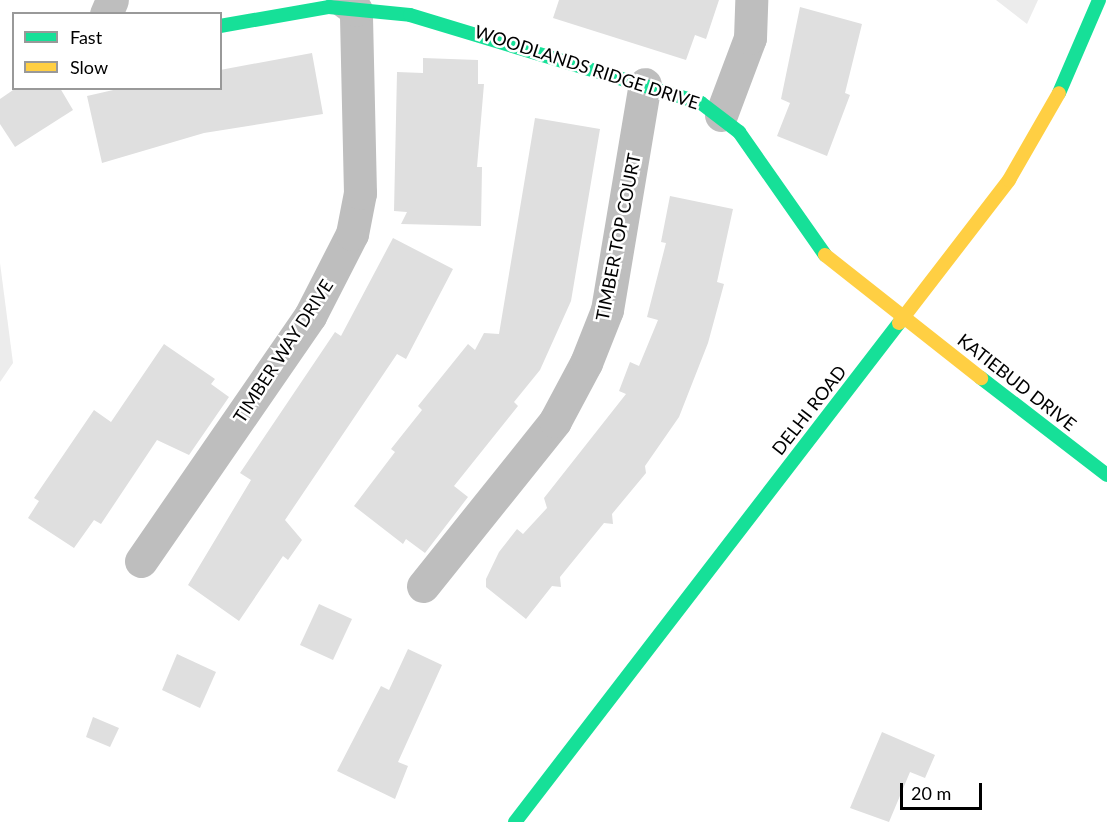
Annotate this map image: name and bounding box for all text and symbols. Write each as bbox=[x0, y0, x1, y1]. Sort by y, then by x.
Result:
legend bbox=[12, 12, 222, 90]
street label: WOODLANDS RIDGE DRIVE bbox=[472, 20, 702, 114]
text: Fast bbox=[70, 26, 102, 48]
text: Slow bbox=[70, 56, 108, 78]
street label: TIMBER TOP COURT bbox=[591, 151, 645, 323]
street label: TIMBER WAY DRIVE bbox=[228, 275, 338, 427]
street label: KATIEBUD DRIVE bbox=[953, 329, 1081, 435]
street label: DELHI ROAD bbox=[767, 361, 851, 459]
scale bar bbox=[903, 771, 986, 809]
text: 20 m bbox=[911, 782, 951, 804]

